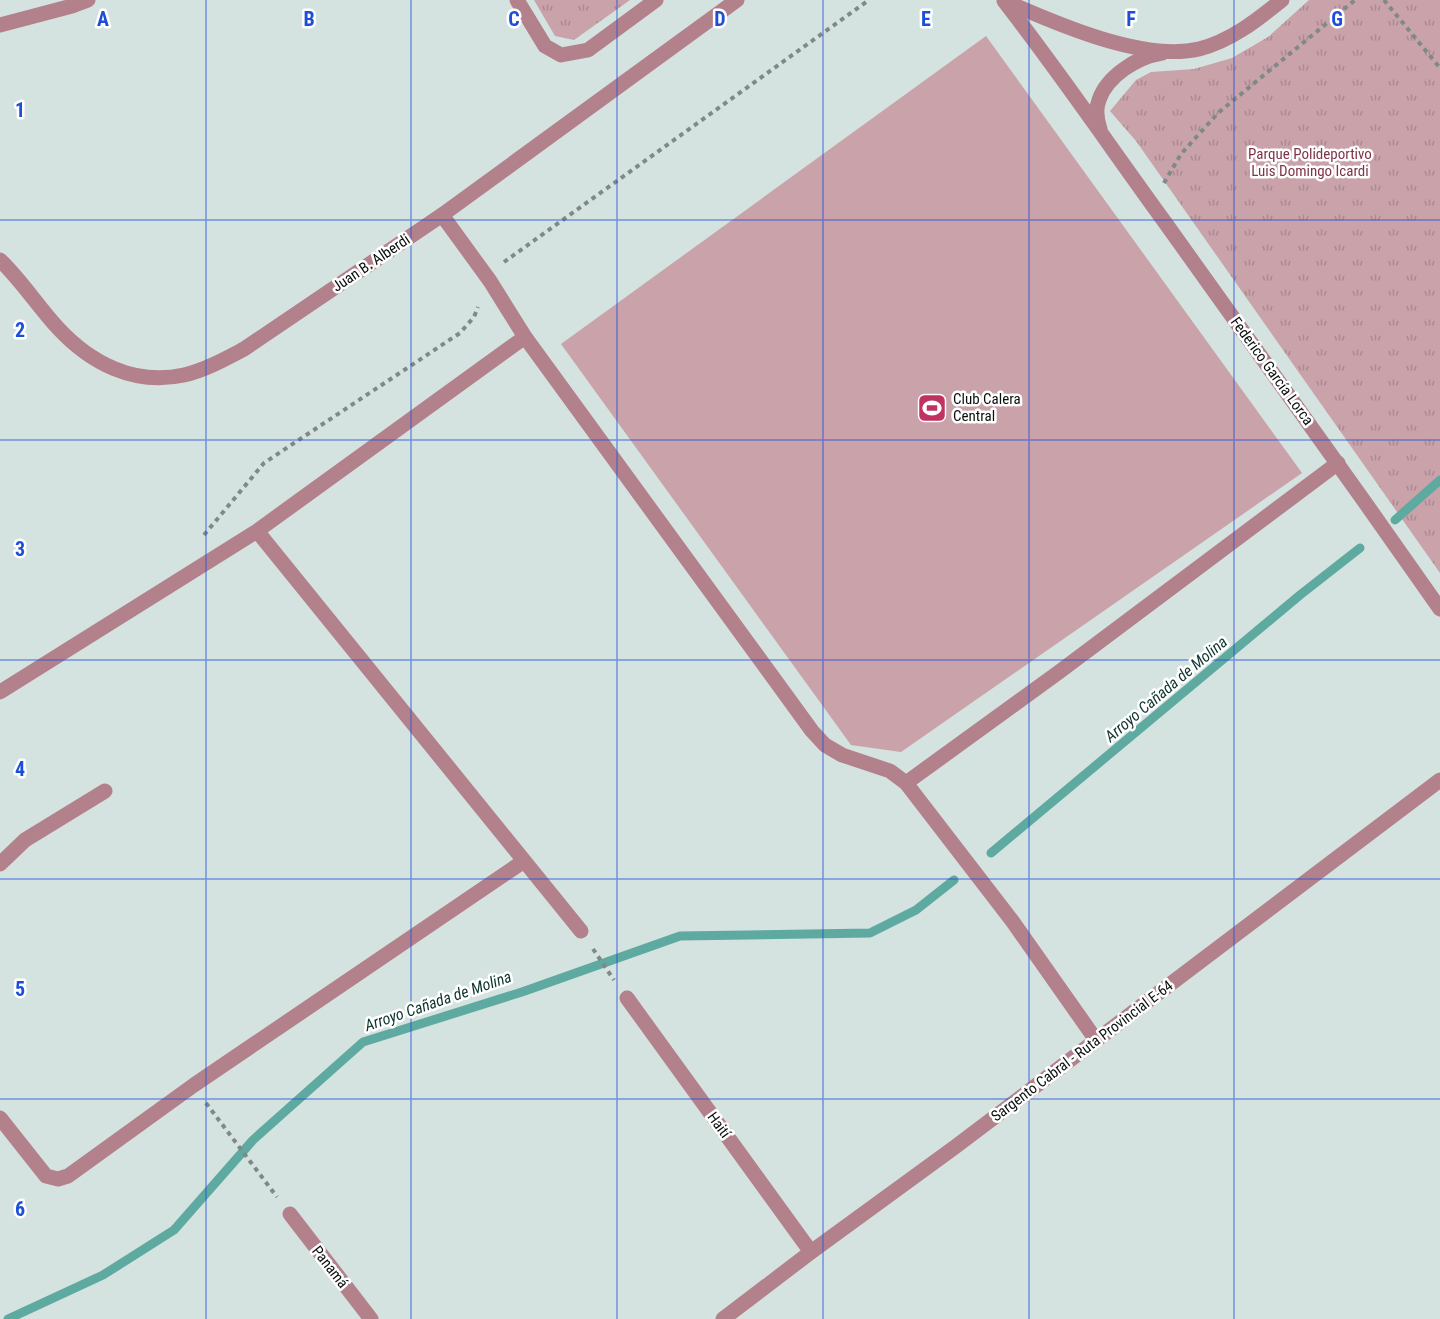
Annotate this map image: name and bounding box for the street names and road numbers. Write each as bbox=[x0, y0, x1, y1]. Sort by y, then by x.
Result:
street label: Juan B. Alberdi bbox=[329, 230, 413, 296]
street label: Federico García Lorca bbox=[1227, 313, 1317, 429]
street label: Sargento Cabral - Ruta Provincial E-64 bbox=[988, 977, 1176, 1125]
street label: Haití bbox=[704, 1108, 735, 1143]
street label: Panamá bbox=[308, 1242, 352, 1292]

